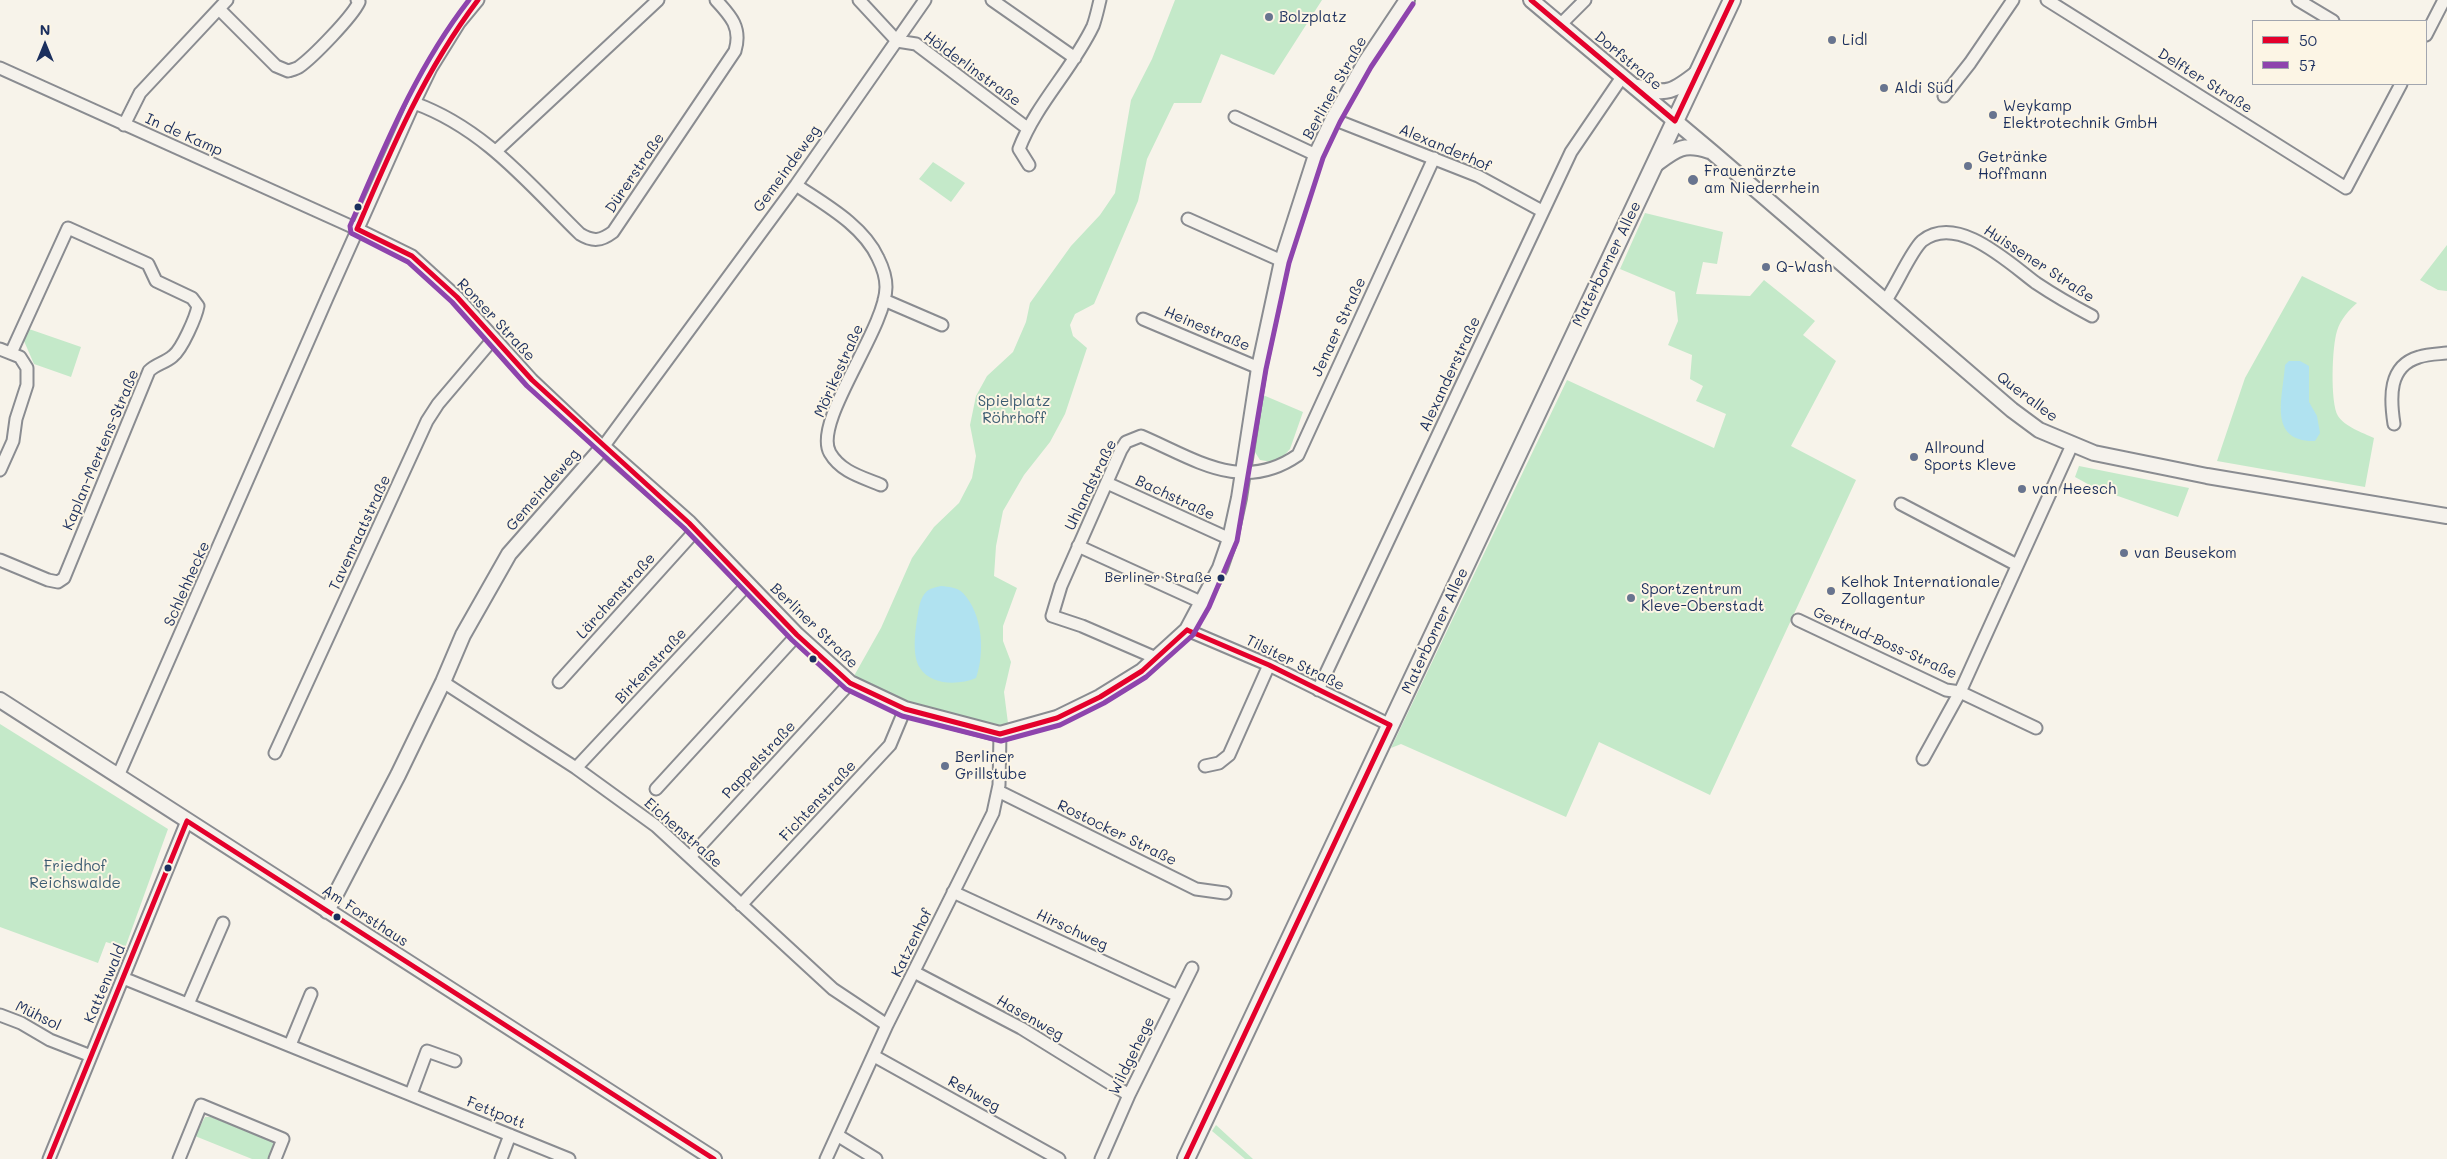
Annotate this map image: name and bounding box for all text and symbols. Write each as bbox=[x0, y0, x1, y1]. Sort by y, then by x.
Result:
place label: Bolzplatz bbox=[1279, 8, 1347, 26]
marker: Bolzplatz bbox=[1263, 11, 1275, 23]
north arrow bbox=[20, 20, 70, 70]
text: N bbox=[40, 20, 50, 39]
legend bbox=[2252, 20, 2427, 85]
street label: Hölderlinstraße bbox=[920, 28, 1024, 110]
street label: Dorfstraße bbox=[1591, 28, 1665, 94]
text: 50 bbox=[2299, 30, 2317, 50]
place label: Lidl bbox=[1842, 31, 1868, 49]
street label: Berliner Straße bbox=[1299, 33, 1371, 143]
marker: Lidl bbox=[1826, 34, 1838, 46]
street label: Delfter Straße bbox=[2154, 45, 2256, 117]
text: 57 bbox=[2299, 55, 2316, 75]
place label: Aldi Süd bbox=[1894, 79, 1953, 97]
marker: Aldi Süd bbox=[1878, 82, 1890, 94]
place label: Weykamp Elektrotechnik GmbH bbox=[2003, 97, 2158, 132]
marker: Weykamp Elektrotechnik GmbH bbox=[1987, 109, 1999, 121]
street label: In de Kamp bbox=[142, 110, 226, 160]
street label: Alexanderhof bbox=[1396, 121, 1494, 175]
street label: Gemeindeweg bbox=[749, 122, 825, 216]
street label: Dürerstraße bbox=[602, 130, 668, 216]
place label: Getränke Hoffmann bbox=[1978, 148, 2047, 183]
marker: Getränke Hoffmann bbox=[1962, 160, 1974, 172]
place label: Frauenärzte am Niederrhein bbox=[1704, 162, 1820, 197]
marker: Frauenärzte am Niederrhein bbox=[1686, 173, 1700, 187]
street label: Materborner Allee bbox=[1569, 198, 1645, 330]
unlabelled marker bbox=[353, 202, 363, 212]
street label: Huissener Straße bbox=[1980, 222, 2098, 306]
place label: Q-Wash bbox=[1776, 258, 1832, 276]
marker: Q-Wash bbox=[1760, 261, 1772, 273]
street label: Jenaer Straße bbox=[1308, 274, 1370, 380]
street label: Ronser Straße bbox=[453, 275, 539, 365]
street label: Heinestraße bbox=[1161, 303, 1253, 355]
street label: Alexanderstraße bbox=[1416, 314, 1484, 434]
street label: Mörikestraße bbox=[810, 322, 868, 420]
street label: Kaplan-Mertens-Straße bbox=[59, 367, 143, 533]
street label: Querallee bbox=[1993, 368, 2061, 426]
park label: Spielplatz Röhrhoff bbox=[978, 392, 1050, 427]
street label: Uhlandstraße bbox=[1061, 437, 1121, 533]
place label: Allround Sports Kleve bbox=[1924, 439, 2016, 474]
street label: Gemeindeweg bbox=[502, 445, 584, 535]
marker: Allround Sports Kleve bbox=[1908, 451, 1920, 463]
street label: Tavenraatstraße bbox=[325, 472, 395, 594]
street label: Bachstraße bbox=[1132, 472, 1218, 524]
place label: van Heesch bbox=[2032, 480, 2116, 498]
marker: van Heesch bbox=[2016, 483, 2028, 495]
street label: Schlehhecke bbox=[160, 539, 214, 629]
place label: van Beusekom bbox=[2134, 544, 2237, 562]
marker: van Beusekom bbox=[2118, 547, 2130, 559]
street label: Lärchenstraße bbox=[573, 549, 659, 643]
street label: Materborner Allee bbox=[1398, 565, 1472, 697]
place label: Berliner Straße bbox=[1105, 570, 1212, 586]
marker: Berliner Straße bbox=[1216, 573, 1226, 583]
place label: Kelhok Internationale Zollagentur bbox=[1841, 573, 2000, 608]
street label: Berliner Straße bbox=[766, 580, 862, 672]
place label: Sportzentrum Kleve-Oberstadt bbox=[1641, 580, 1764, 615]
marker: Kelhok Internationale Zollagentur bbox=[1825, 585, 1837, 597]
marker: Sportzentrum Kleve-Oberstadt bbox=[1625, 592, 1637, 604]
street label: Gertrud-Boss-Straße bbox=[1810, 603, 1960, 683]
street label: Birkenstraße bbox=[611, 625, 691, 707]
street label: Tilsiter Straße bbox=[1243, 631, 1347, 695]
unlabelled marker bbox=[808, 654, 818, 664]
street label: Pappelstraße bbox=[718, 717, 800, 803]
place label: Berliner Grillstube bbox=[955, 748, 1027, 783]
street label: Fichtenstraße bbox=[776, 757, 860, 845]
marker: Berliner Grillstube bbox=[939, 760, 951, 772]
street label: Eichenstraße bbox=[640, 794, 726, 872]
street label: Rostocker Straße bbox=[1054, 796, 1180, 870]
park label: Friedhof Reichswalde bbox=[29, 857, 121, 892]
unlabelled marker bbox=[163, 863, 173, 873]
street label: Am Forsthaus bbox=[319, 881, 411, 951]
street label: Katzenhof bbox=[888, 906, 936, 980]
street label: Hirschweg bbox=[1033, 906, 1111, 954]
unlabelled marker bbox=[332, 912, 342, 922]
street label: Kattenwald bbox=[80, 942, 130, 1026]
street label: Hasenweg bbox=[993, 992, 1067, 1044]
street label: Mühsol bbox=[12, 997, 64, 1035]
street label: Wildgehege bbox=[1105, 1014, 1159, 1098]
street label: Rehweg bbox=[945, 1072, 1003, 1116]
street label: Fettpott bbox=[464, 1093, 528, 1133]

